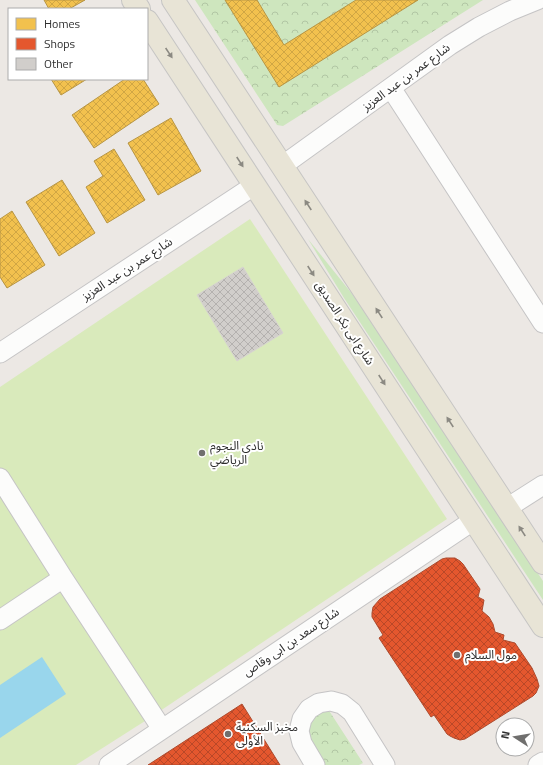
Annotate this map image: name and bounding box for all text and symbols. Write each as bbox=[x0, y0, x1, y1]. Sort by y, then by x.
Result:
legend bbox=[8, 8, 148, 80]
text: Homes bbox=[44, 14, 80, 33]
text: Shops bbox=[44, 34, 76, 53]
street label: شارع عمر بن عبد العزيز bbox=[357, 38, 454, 116]
one-way arrow bbox=[165, 47, 172, 59]
text: Other bbox=[44, 54, 73, 73]
one-way arrow bbox=[236, 157, 244, 167]
one-way arrow bbox=[304, 199, 311, 211]
street label: شارع عمر بن عبد العزيز bbox=[77, 232, 176, 306]
one-way arrow bbox=[307, 266, 315, 276]
street label: شارع ابى بكر الصديق bbox=[311, 277, 380, 369]
one-way arrow bbox=[375, 308, 383, 319]
one-way arrow bbox=[378, 375, 386, 385]
one-way arrow bbox=[446, 417, 454, 427]
place label: نادي النجوم الرياضي bbox=[210, 436, 263, 470]
marker: نادي النجوم الرياضي bbox=[197, 448, 207, 458]
one-way arrow bbox=[518, 525, 525, 537]
street label: شارع سعد بن ابى وقاص bbox=[239, 602, 343, 681]
place label: مول السلام bbox=[465, 645, 517, 664]
marker: مول السلام bbox=[452, 650, 462, 660]
place label: مخبز السكنية الأولى bbox=[236, 717, 298, 750]
north arrow bbox=[495, 717, 535, 757]
marker: مخبز السكنية الأولى bbox=[223, 729, 233, 739]
text: N bbox=[497, 730, 514, 740]

